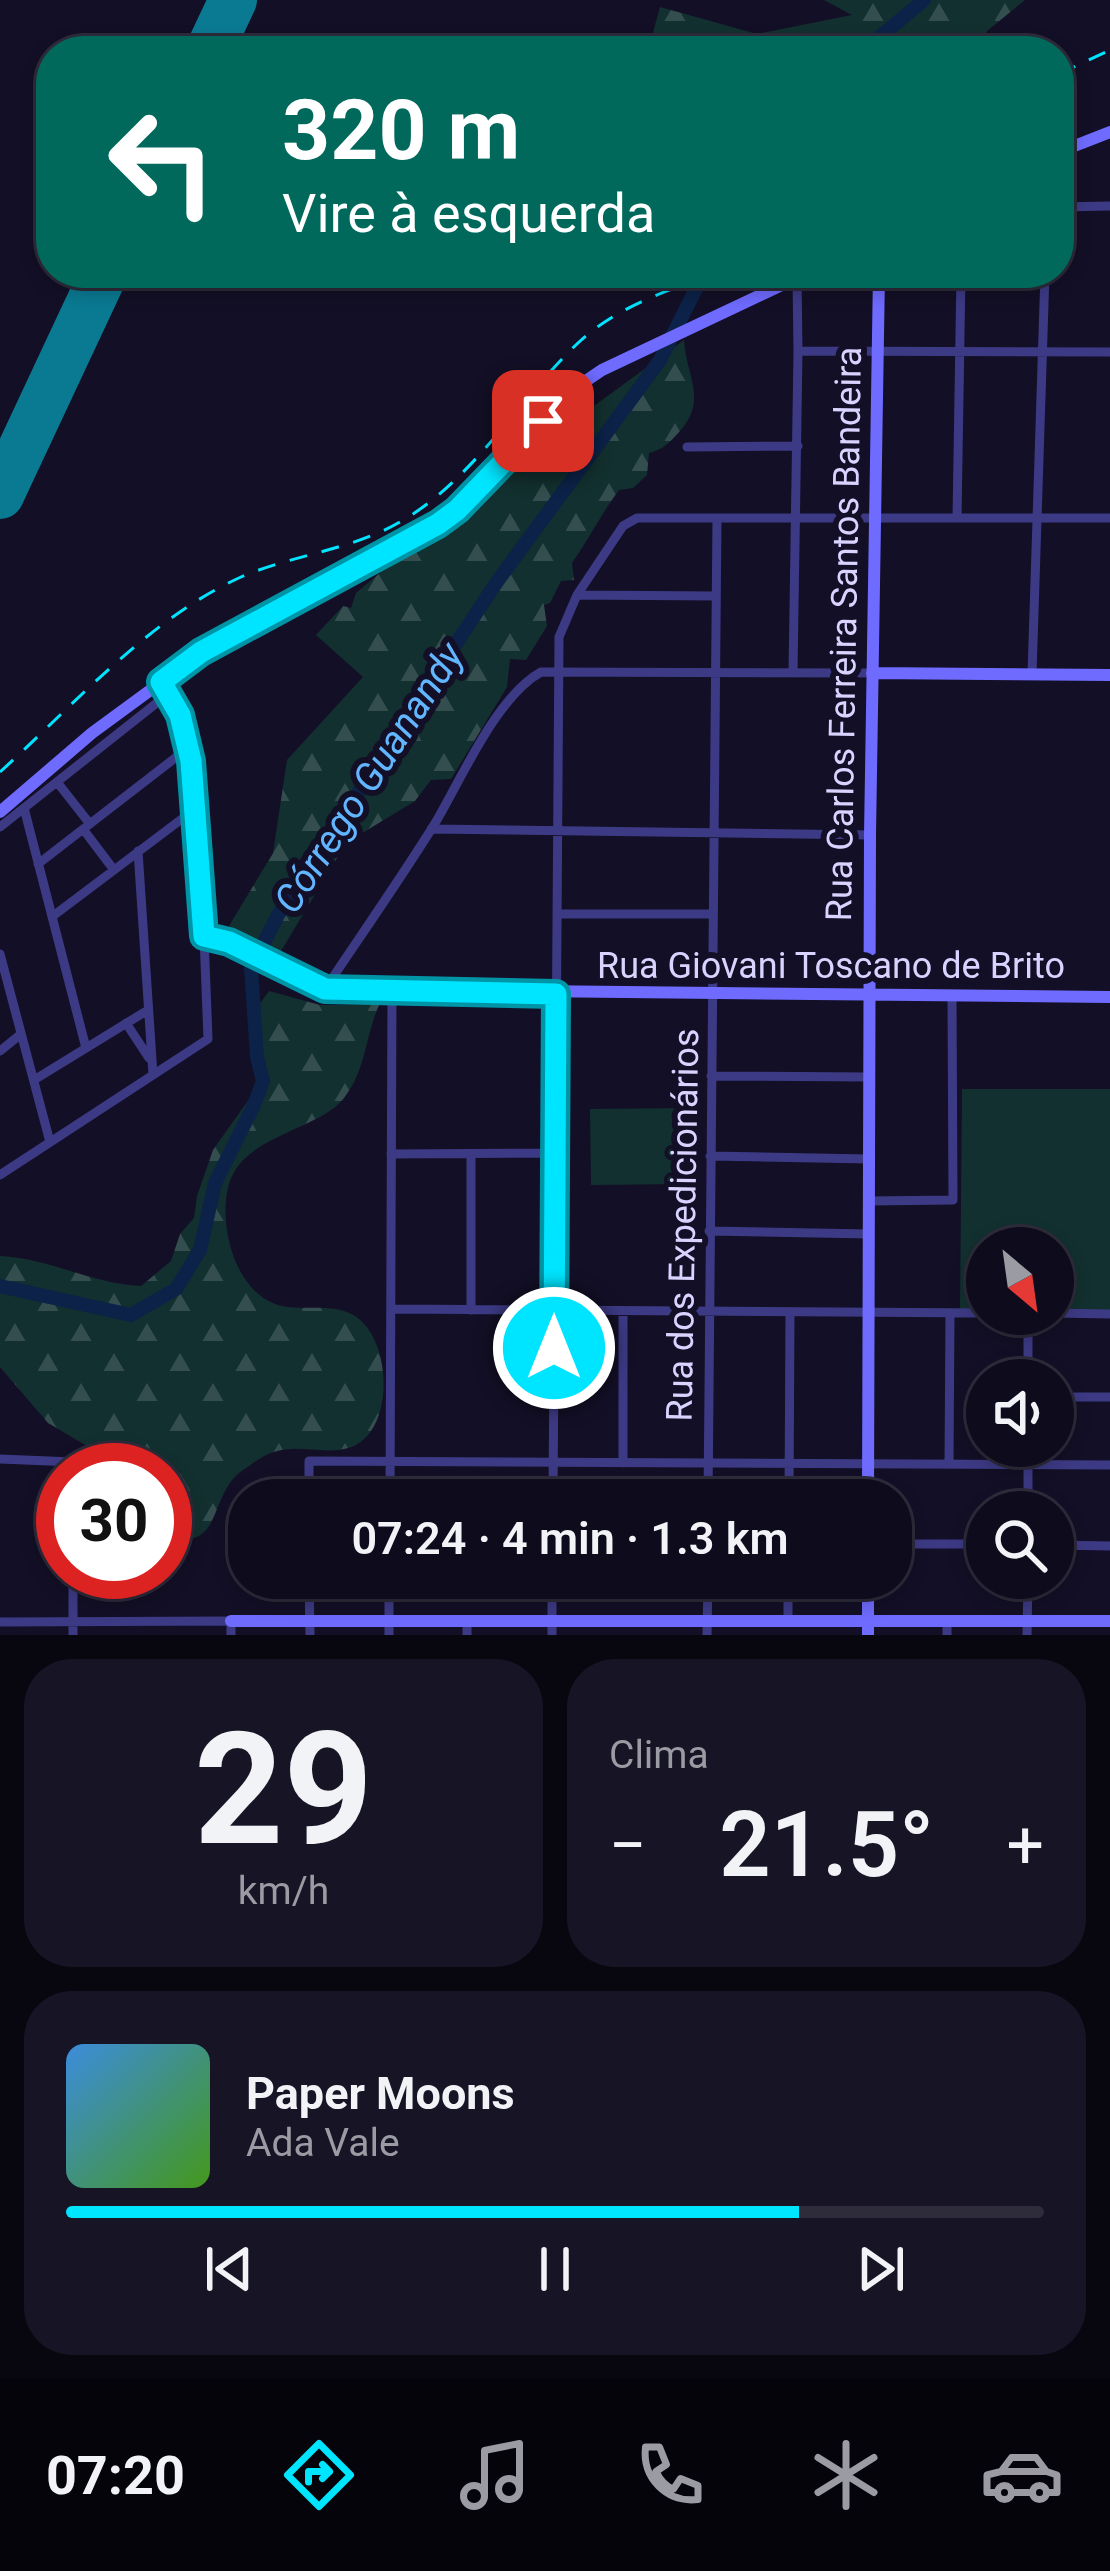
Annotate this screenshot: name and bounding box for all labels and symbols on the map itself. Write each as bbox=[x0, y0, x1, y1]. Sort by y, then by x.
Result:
street label: Rua Carlos Ferreira Santos Bandeira bbox=[818, 346, 870, 922]
pin bbox=[492, 370, 594, 472]
water label: Córrego Guanandy bbox=[265, 633, 475, 922]
street label: Rua Giovani Toscano de Brito bbox=[597, 945, 1065, 987]
street label: Rua dos Expedicionários bbox=[659, 1028, 707, 1422]
north arrow bbox=[966, 1227, 1074, 1335]
position arrow bbox=[491, 1285, 617, 1411]
speed limit sign: 30 bbox=[36, 1443, 192, 1599]

